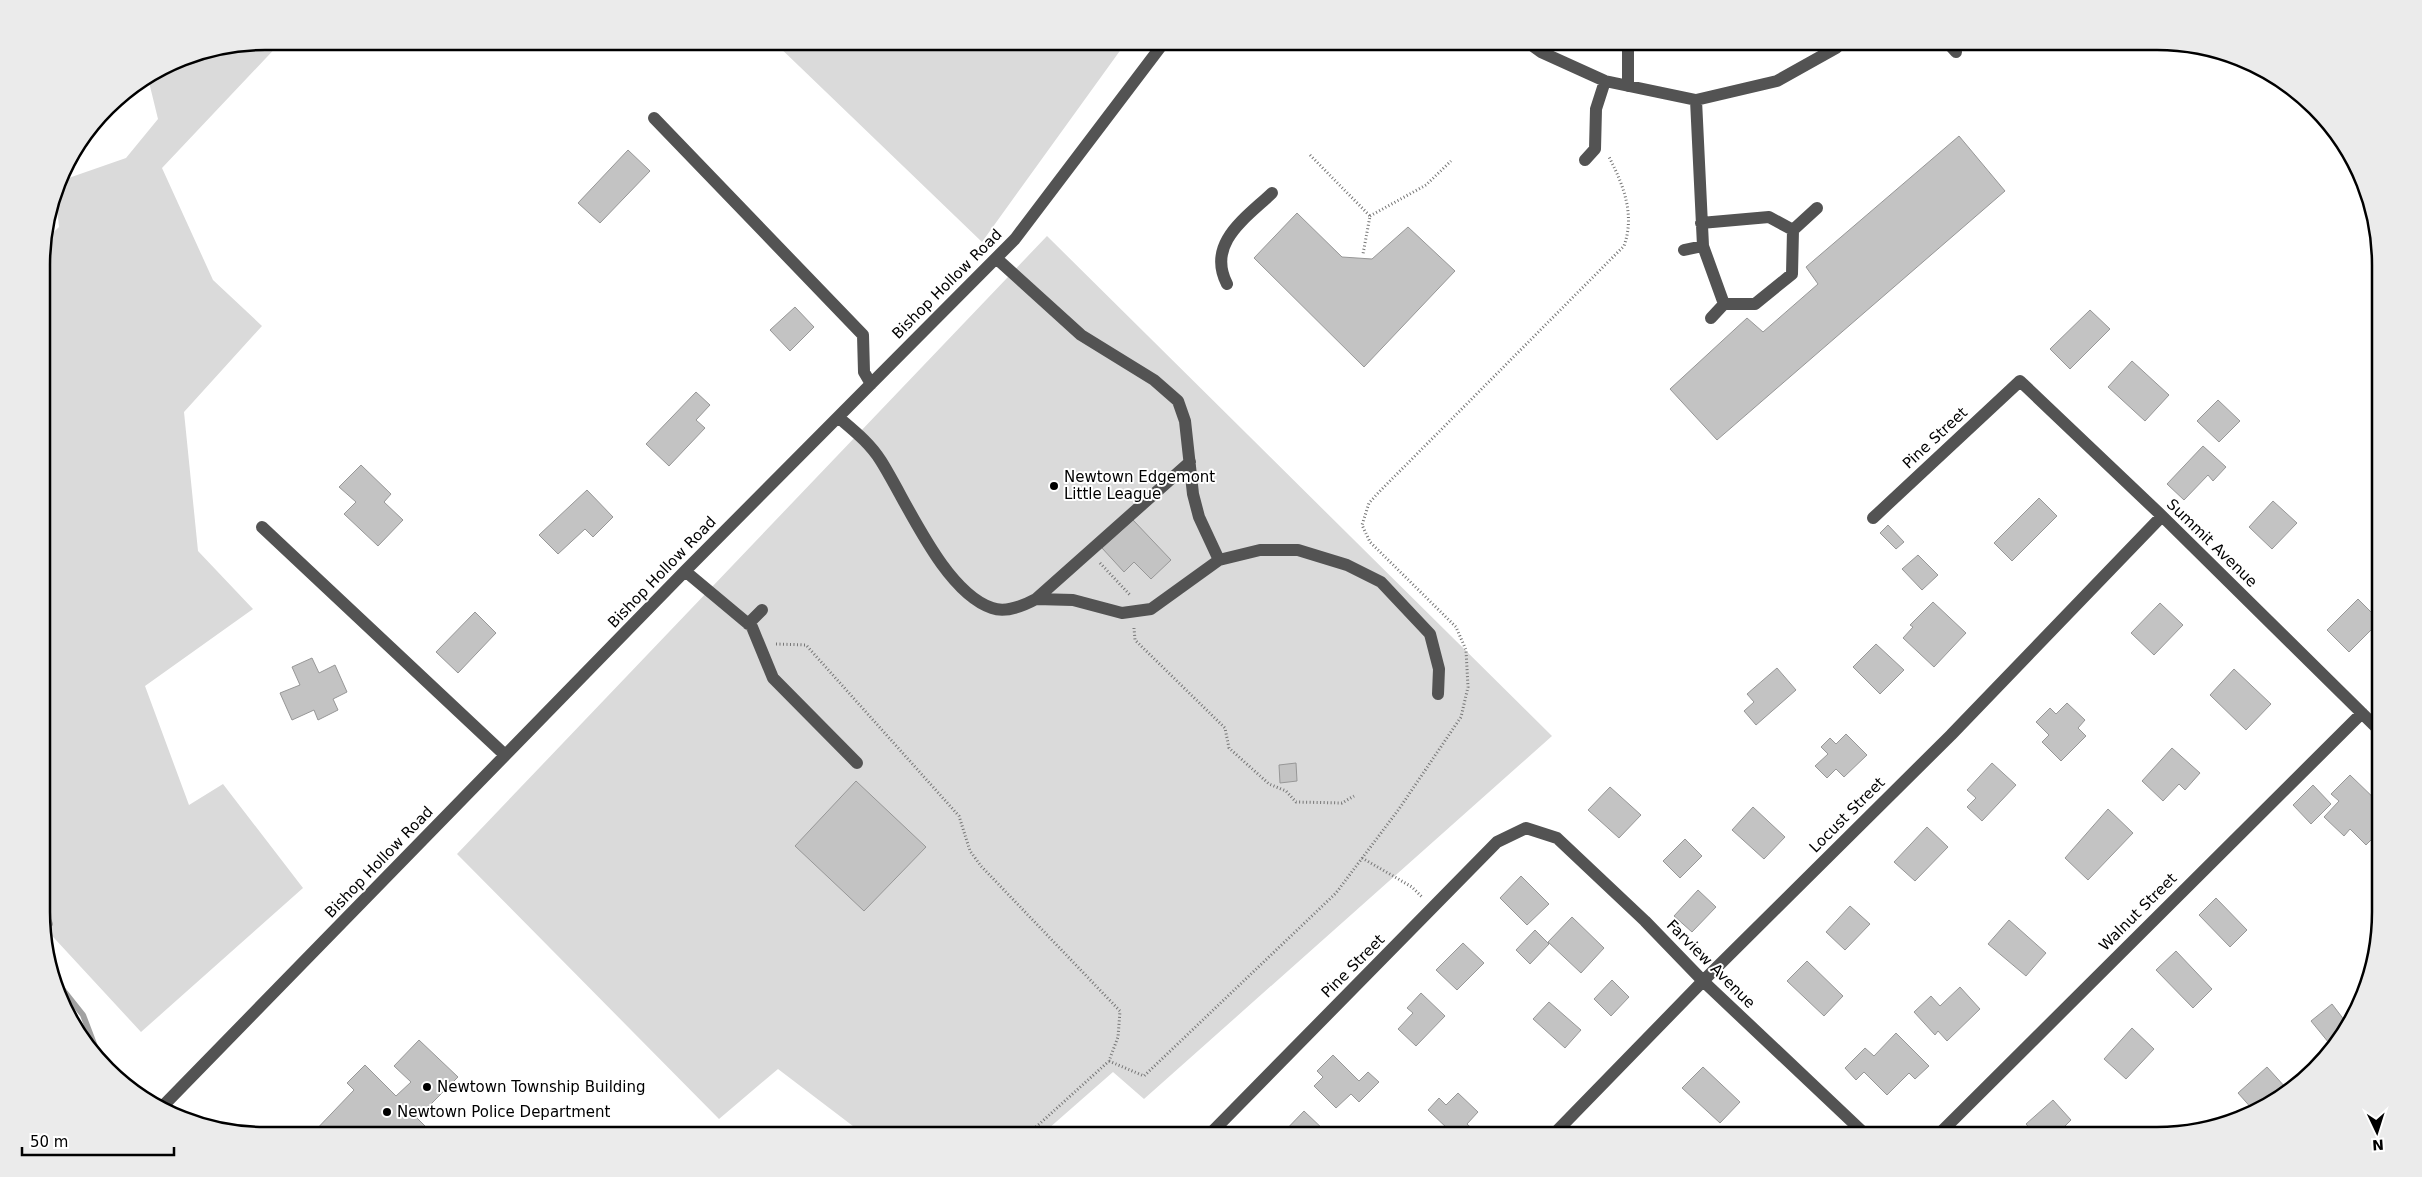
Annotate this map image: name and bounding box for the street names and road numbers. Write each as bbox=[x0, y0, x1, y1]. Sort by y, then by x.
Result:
street label: Bishop Hollow Road bbox=[888, 225, 1006, 343]
street label: Pine Street bbox=[1899, 403, 1971, 473]
street label: Summit Avenue bbox=[2163, 495, 2261, 591]
street label: Bishop Hollow Road bbox=[604, 513, 720, 631]
street label: Locust Street bbox=[1806, 774, 1888, 856]
street label: Bishop Hollow Road bbox=[321, 803, 437, 921]
street label: Walnut Street bbox=[2095, 869, 2181, 955]
street label: Farview Avenue bbox=[1663, 916, 1759, 1012]
street label: Pine Street bbox=[1318, 931, 1388, 1001]

